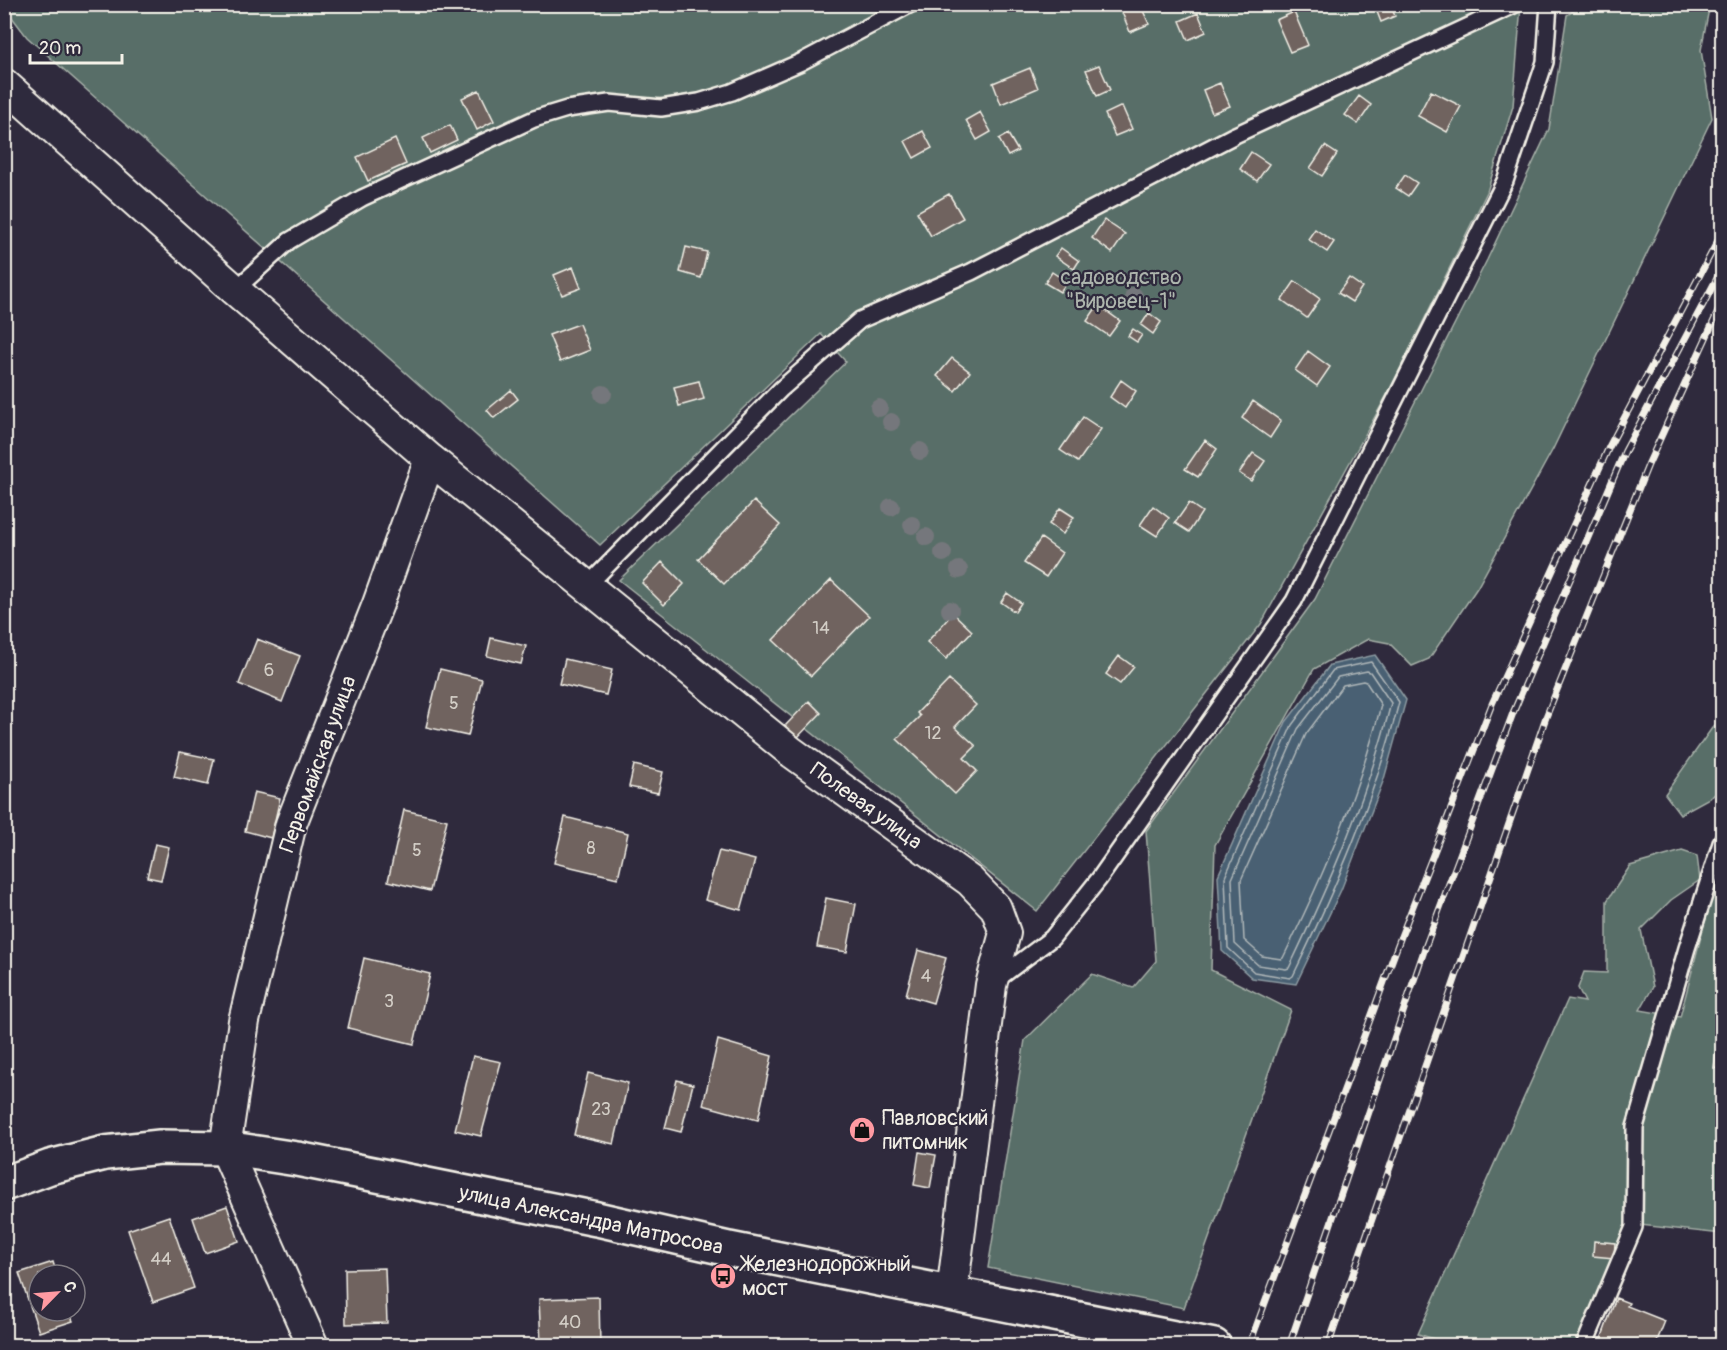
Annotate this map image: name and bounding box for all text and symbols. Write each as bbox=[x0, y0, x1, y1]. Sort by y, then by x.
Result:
scale bar bbox=[30, 27, 122, 65]
text: 20 m bbox=[39, 37, 81, 60]
park label: садоводство "Вировец-1" bbox=[1061, 264, 1181, 315]
house number: 14 bbox=[812, 617, 830, 640]
house number: 6 bbox=[264, 659, 274, 682]
street label: Первомайская улица bbox=[273, 672, 363, 856]
house number: 5 bbox=[449, 692, 459, 715]
house number: 12 bbox=[924, 722, 942, 745]
street label: Полевая улица bbox=[805, 756, 927, 856]
house number: 8 bbox=[586, 837, 596, 860]
house number: 5 bbox=[412, 839, 422, 862]
house number: 4 bbox=[921, 965, 932, 988]
house number: 3 bbox=[384, 990, 394, 1013]
house number: 23 bbox=[591, 1098, 611, 1121]
place label: Павловский питомник bbox=[882, 1105, 988, 1156]
shop icon: Павловский питомник bbox=[847, 1115, 877, 1145]
street label: улица Александра Матросова bbox=[456, 1179, 725, 1261]
house number: 44 bbox=[151, 1248, 172, 1271]
place label: Железнодорожный мост bbox=[739, 1251, 911, 1302]
bus stop icon: Железнодорожный мост bbox=[708, 1261, 738, 1291]
north arrow bbox=[27, 1263, 87, 1323]
text: С bbox=[59, 1278, 81, 1296]
house number: 40 bbox=[559, 1311, 581, 1334]

